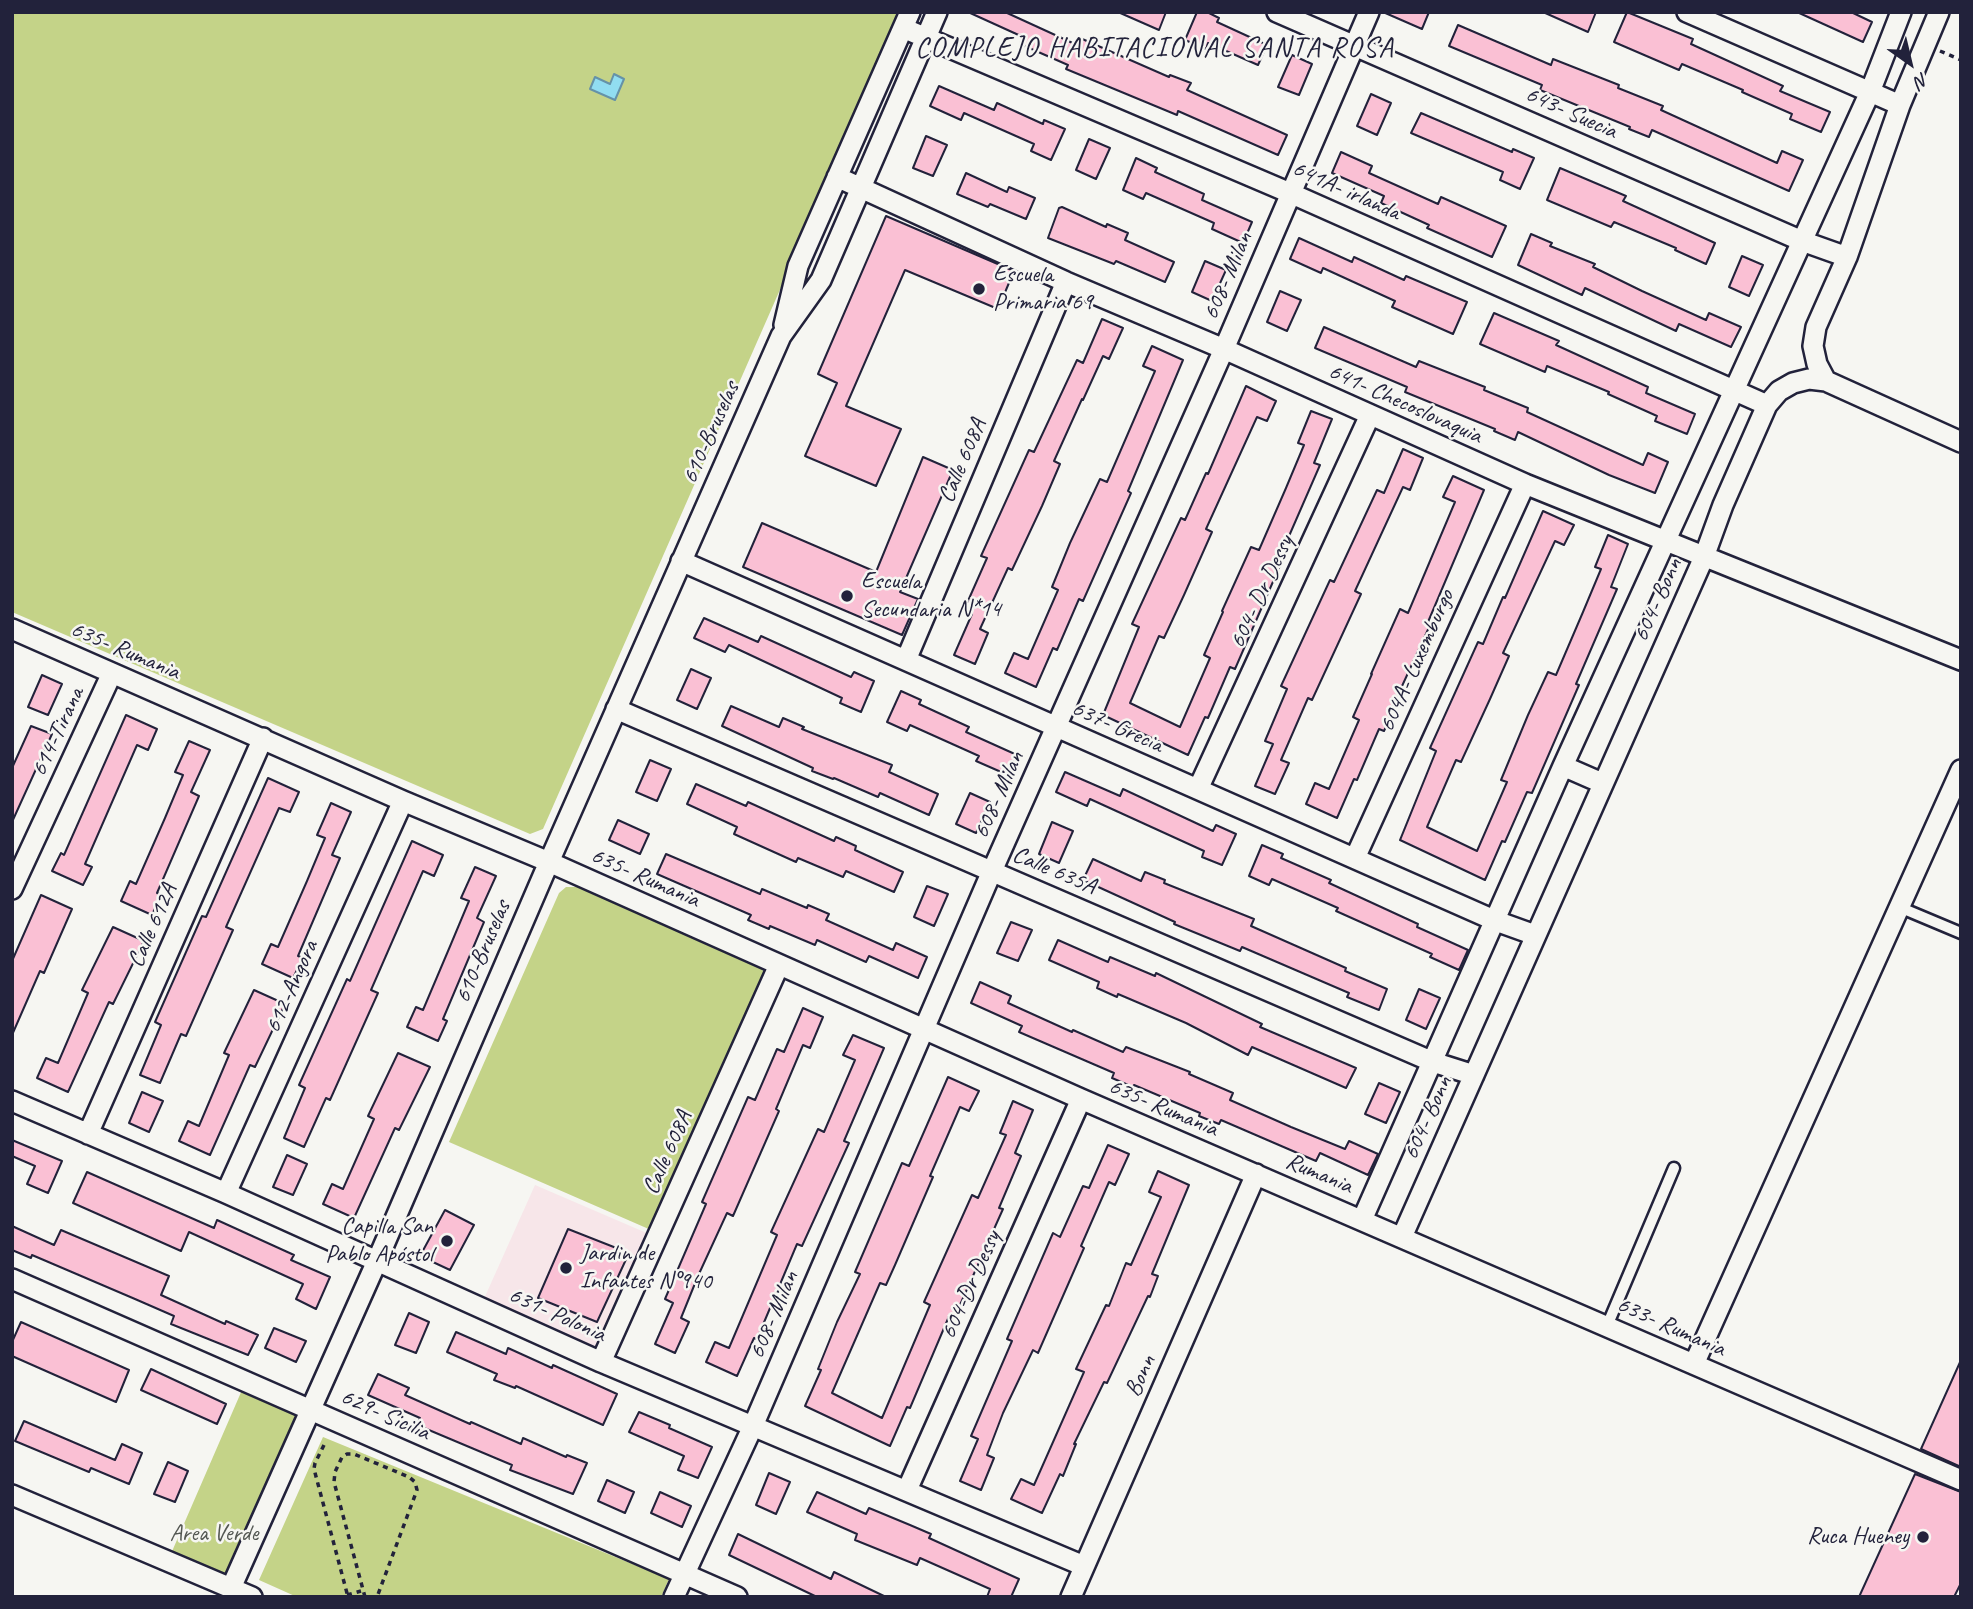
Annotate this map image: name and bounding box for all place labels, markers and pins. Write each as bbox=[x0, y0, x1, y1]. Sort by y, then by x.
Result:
place label: Escuela Primaria 69 bbox=[993, 261, 1093, 317]
marker: Escuela Primaria 69 bbox=[971, 281, 987, 297]
place label: Escuela Secundaria N*14 bbox=[861, 568, 1001, 624]
marker: Escuela Secundaria N*14 bbox=[839, 588, 855, 604]
place label: Capilla San Pablo Apóstol bbox=[325, 1213, 433, 1269]
marker: Capilla San Pablo Apóstol bbox=[439, 1233, 455, 1249]
place label: Jardin de Infantes N°940 bbox=[580, 1240, 712, 1296]
marker: Jardin de Infantes N°940 bbox=[558, 1260, 574, 1276]
place label: Ruca Hueney bbox=[1807, 1523, 1909, 1551]
marker: Ruca Hueney bbox=[1915, 1529, 1931, 1545]

